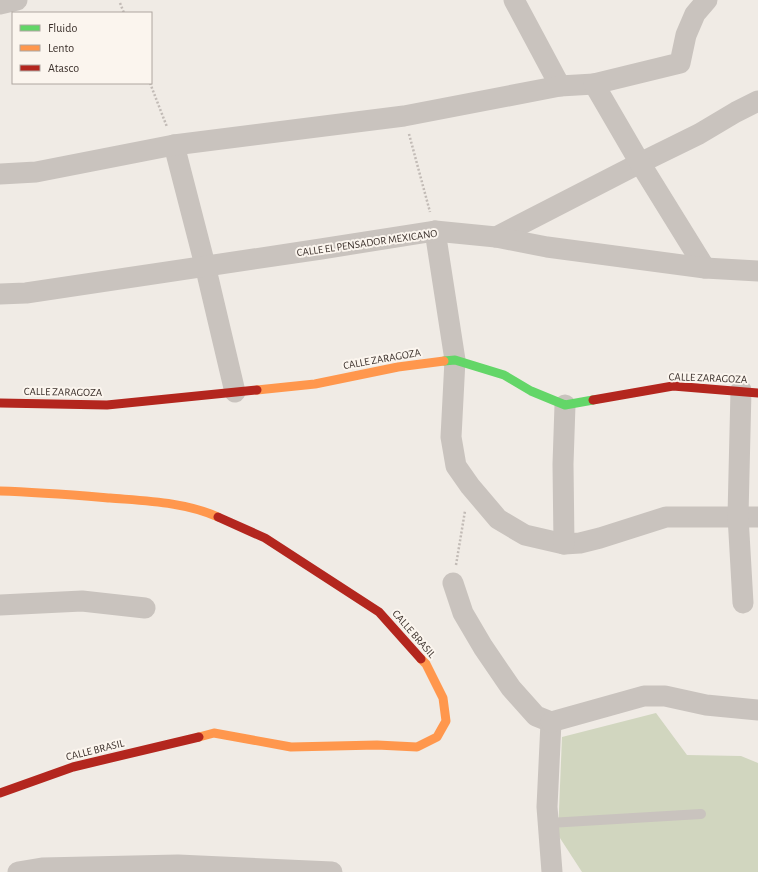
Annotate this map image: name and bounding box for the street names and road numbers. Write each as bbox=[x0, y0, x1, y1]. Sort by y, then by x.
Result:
street label: CALLE EL PENSADOR MEXICANO bbox=[296, 228, 438, 258]
street label: CALLE ZARAGOZA bbox=[342, 347, 422, 371]
street label: CALLE ZARAGOZA bbox=[669, 371, 748, 385]
street label: CALLE ZARAGOZA bbox=[24, 386, 103, 398]
street label: CALLE BRASIL bbox=[390, 608, 438, 660]
street label: CALLE BRASIL bbox=[65, 737, 126, 763]

